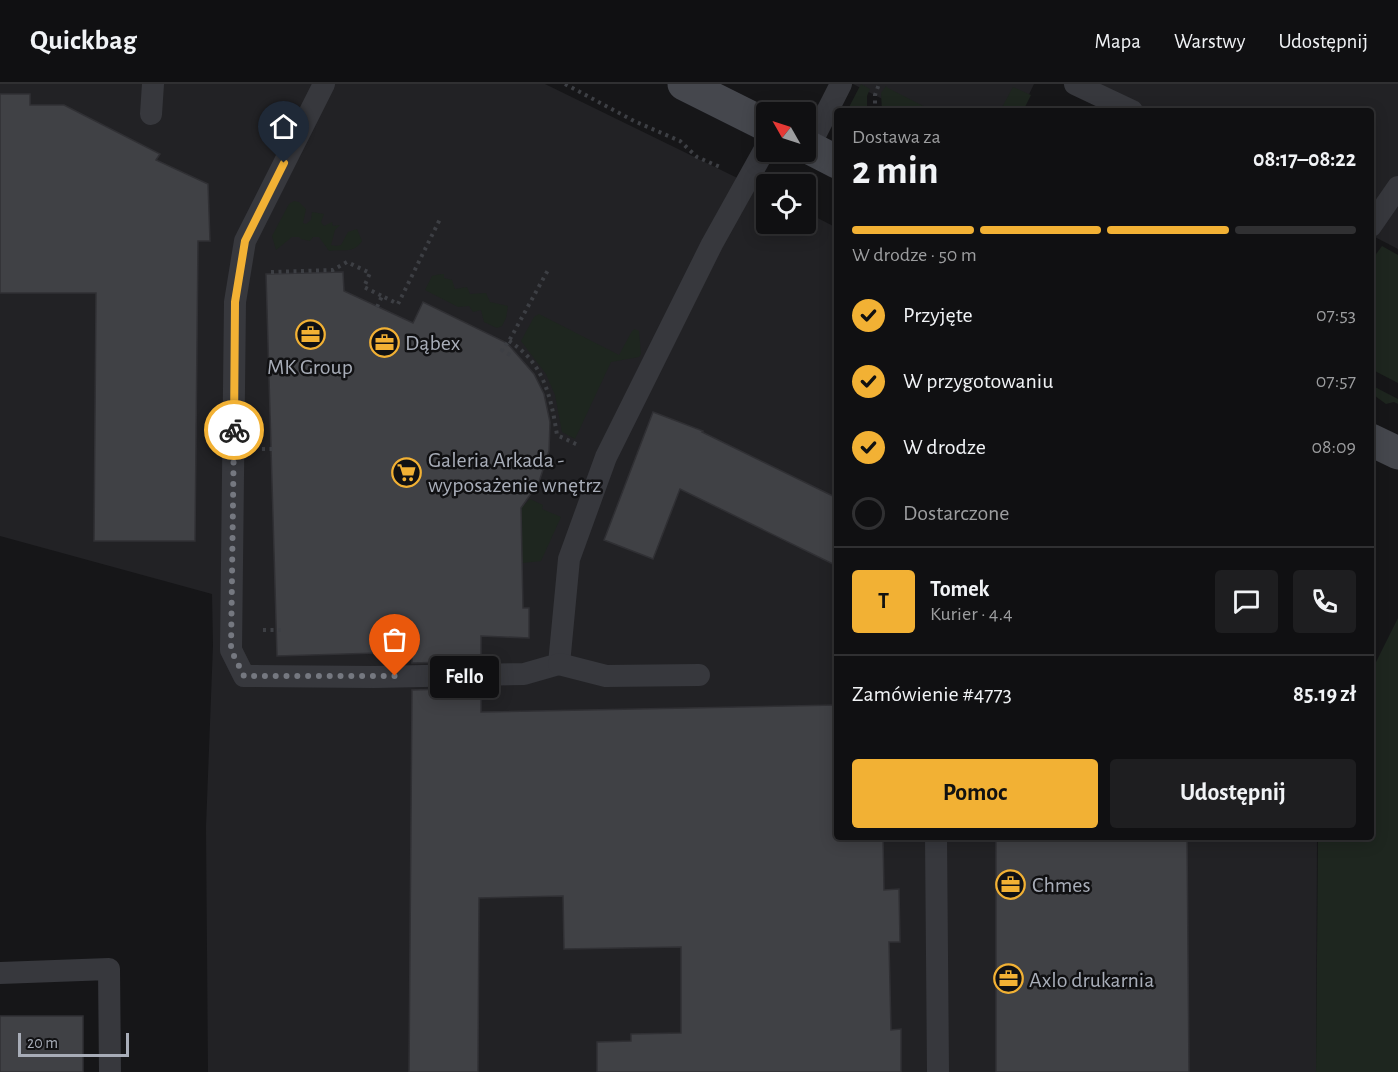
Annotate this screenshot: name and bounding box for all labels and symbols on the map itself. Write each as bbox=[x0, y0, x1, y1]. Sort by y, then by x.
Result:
pin bbox=[258, 101, 309, 163]
north arrow bbox=[756, 102, 816, 162]
office icon: MK Group bbox=[294, 318, 326, 350]
office icon: Dąbex bbox=[368, 326, 400, 358]
place label: Dąbex bbox=[405, 332, 461, 354]
place label: MK Group bbox=[267, 356, 353, 378]
courier bbox=[204, 400, 264, 460]
place label: Galeria Arkada - wyposażenie wnętrz bbox=[428, 449, 601, 496]
supermarket icon: Galeria Arkada - wyposażenie wnętrz bbox=[391, 456, 423, 488]
pin bbox=[369, 614, 420, 676]
callout: Fello bbox=[431, 655, 500, 697]
office icon: Chmes bbox=[995, 868, 1027, 900]
place label: Chmes bbox=[1032, 874, 1091, 896]
office icon: Axlo drukarnia bbox=[992, 963, 1024, 995]
place label: Axlo drukarnia bbox=[1029, 969, 1154, 991]
scale bar bbox=[18, 1030, 129, 1058]

